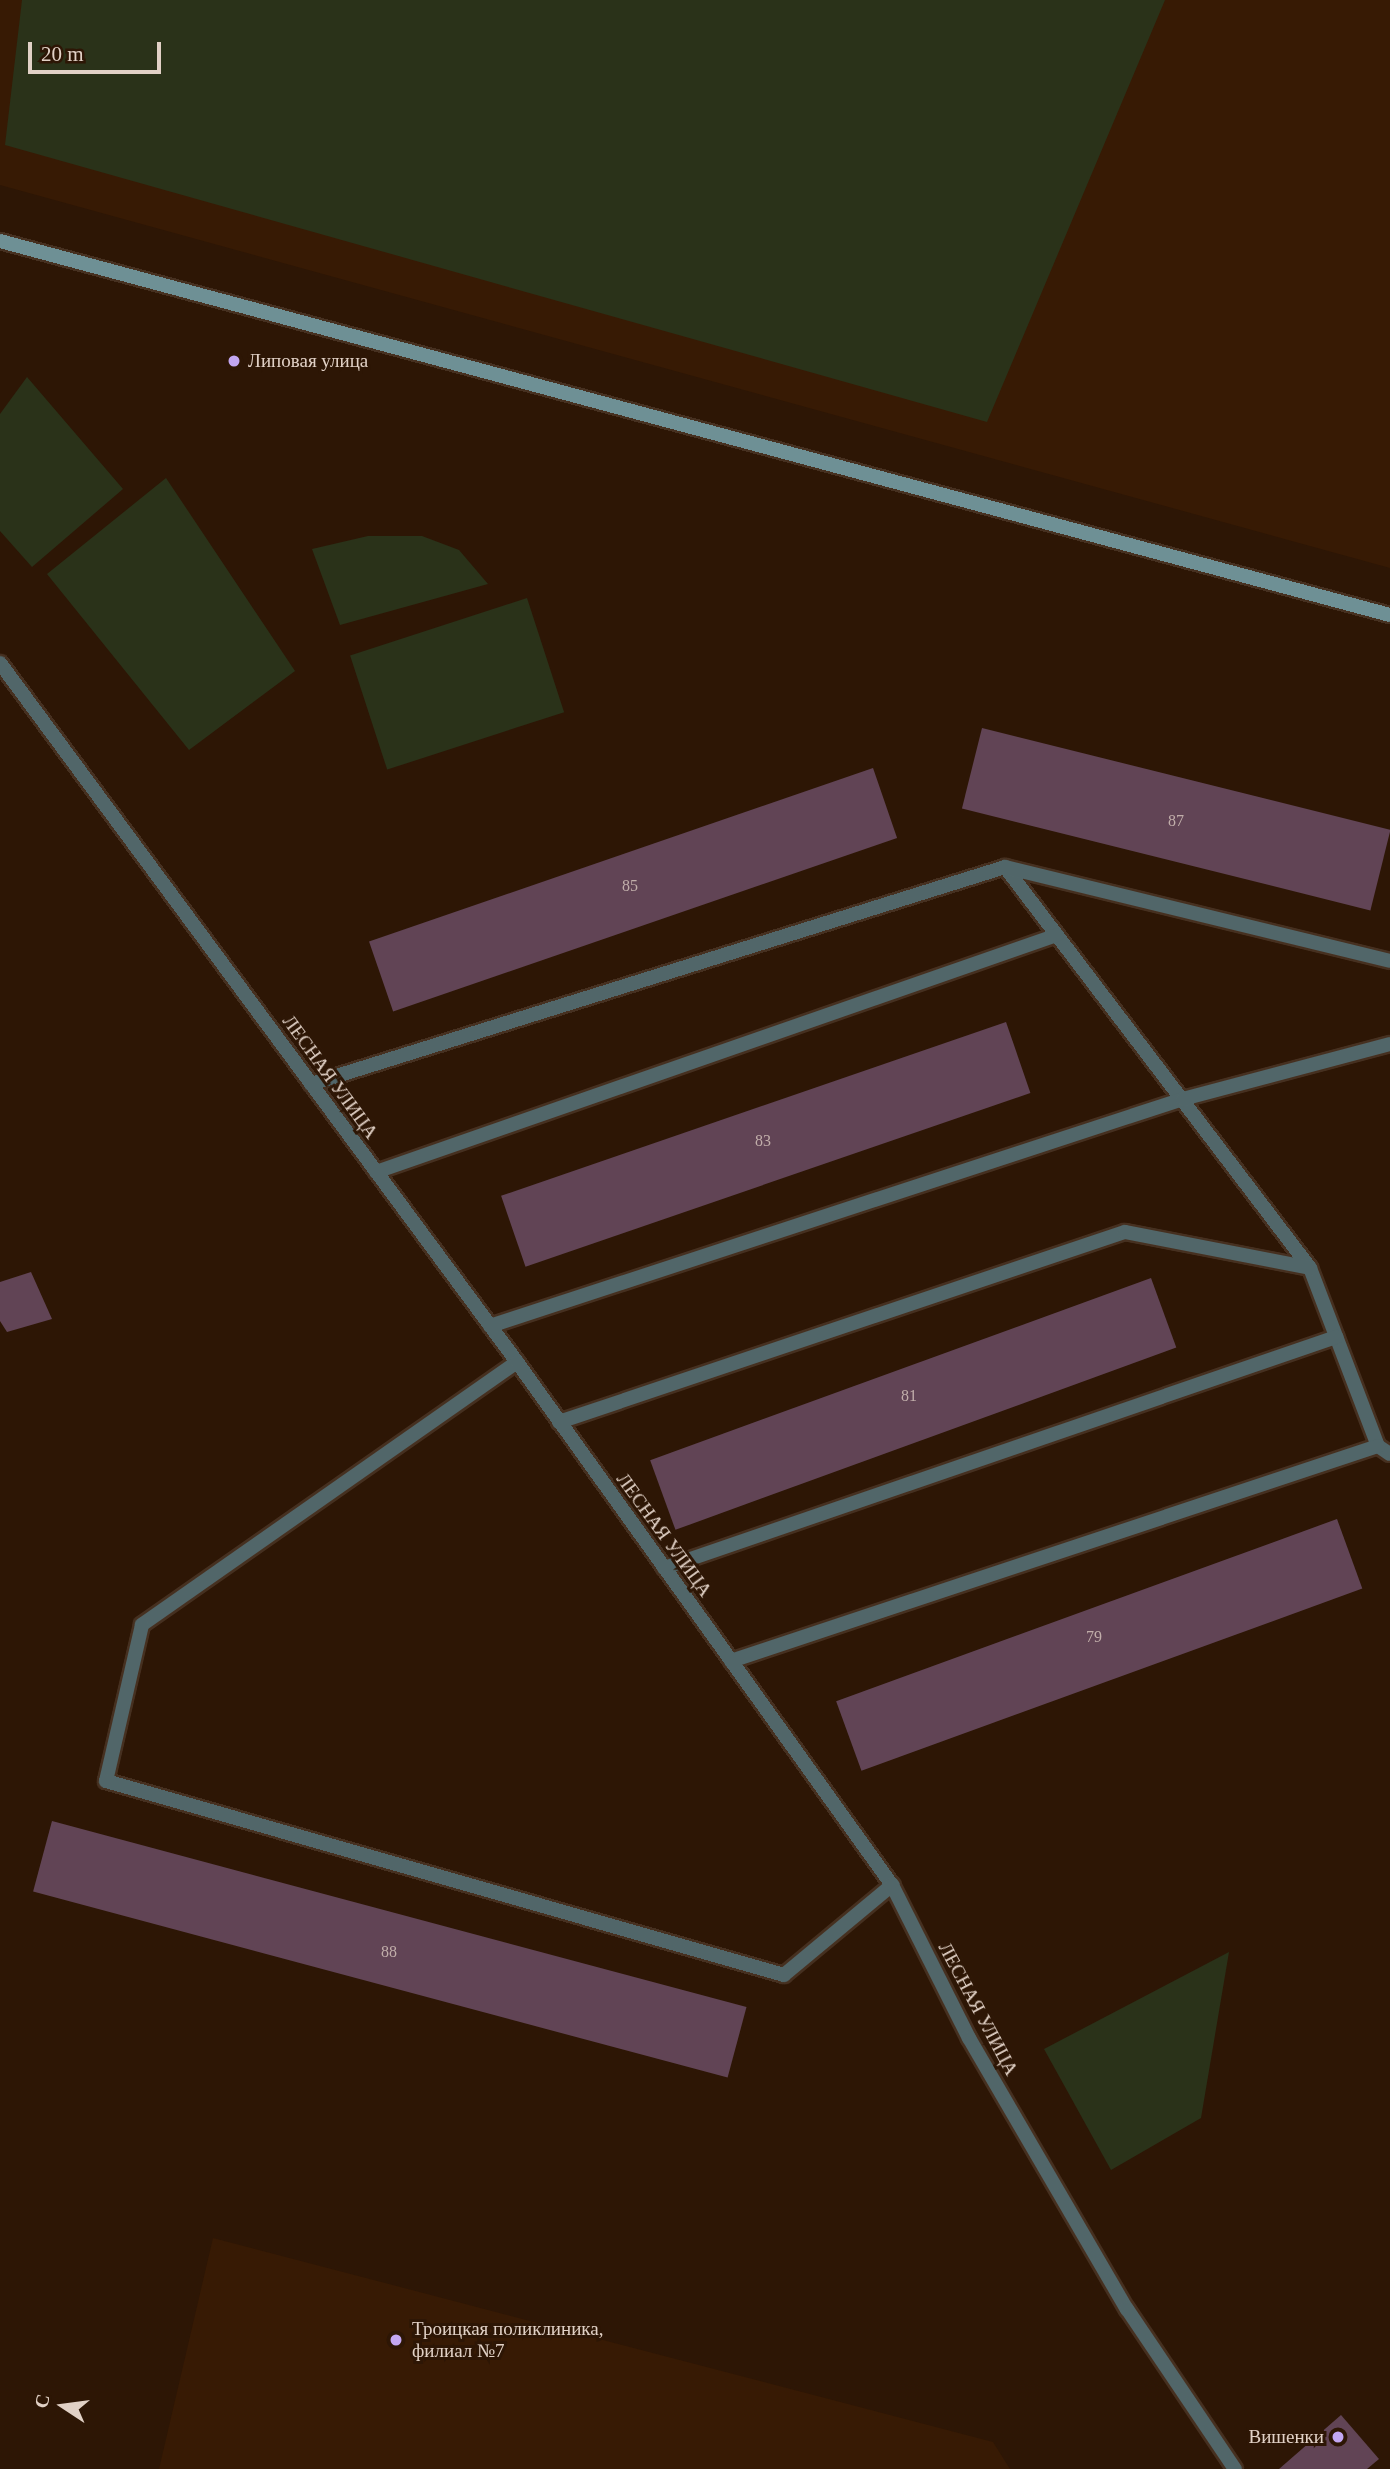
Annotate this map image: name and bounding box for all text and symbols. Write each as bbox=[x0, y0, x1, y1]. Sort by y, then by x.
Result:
scale bar bbox=[32, 28, 164, 72]
text: 20 m bbox=[41, 42, 84, 66]
place label: Липовая улица bbox=[248, 350, 368, 372]
marker: Липовая улица bbox=[226, 353, 242, 369]
house number: 87 bbox=[1168, 811, 1184, 831]
house number: 85 bbox=[622, 876, 638, 896]
street label: ЛЕСНАЯ УЛИЦА bbox=[277, 1011, 383, 1143]
house number: 83 bbox=[755, 1131, 771, 1151]
house number: 81 bbox=[901, 1386, 917, 1406]
street label: ЛЕСНАЯ УЛИЦА bbox=[611, 1469, 717, 1601]
house number: 79 bbox=[1086, 1627, 1102, 1647]
street label: ЛЕСНАЯ УЛИЦА bbox=[933, 1939, 1023, 2079]
house number: 88 bbox=[381, 1942, 397, 1962]
place label: Троицкая поликлиника, филиал №7 bbox=[412, 2318, 603, 2362]
marker: Троицкая поликлиника, филиал №7 bbox=[386, 2330, 406, 2350]
north arrow bbox=[28, 2371, 98, 2441]
text: С bbox=[30, 2392, 54, 2410]
place label: Вишенки bbox=[1249, 2426, 1324, 2448]
marker: Вишенки bbox=[1330, 2429, 1346, 2445]

